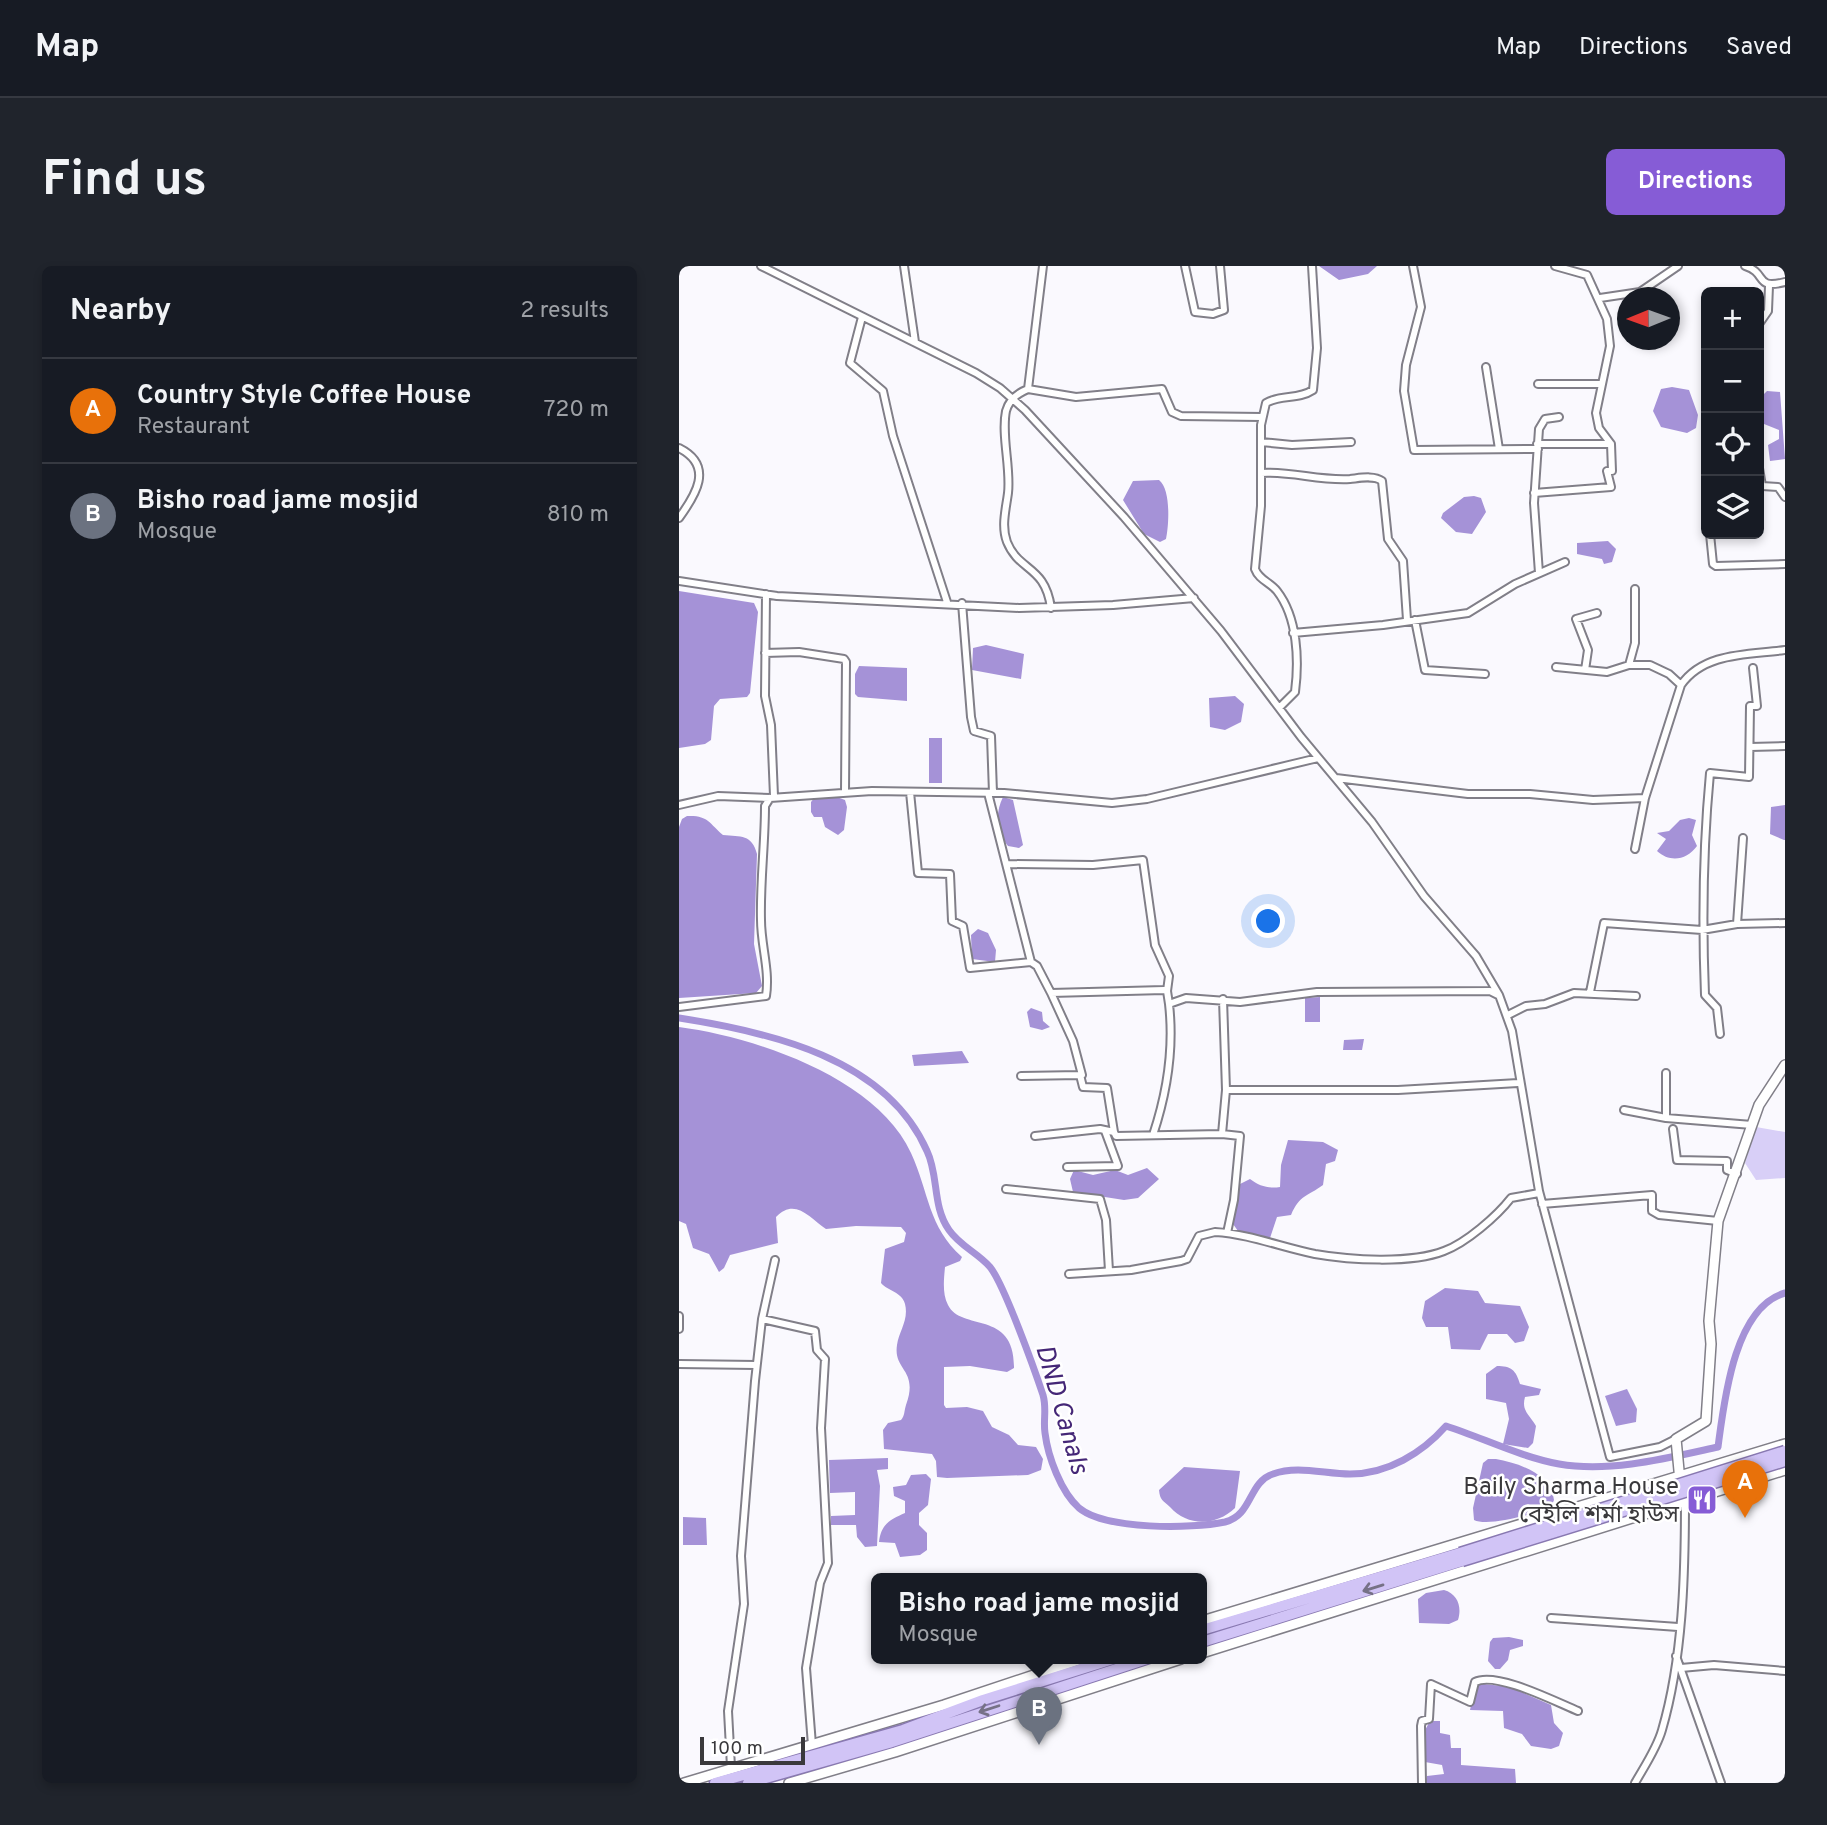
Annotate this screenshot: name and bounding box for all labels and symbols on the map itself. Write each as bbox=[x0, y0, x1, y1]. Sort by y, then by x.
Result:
north arrow bbox=[1617, 287, 1680, 350]
your location bbox=[1251, 904, 1285, 938]
water label: DND Canals bbox=[1026, 1341, 1095, 1480]
pin: A bbox=[1722, 1460, 1768, 1518]
place label: Baily Sharma House বেইলি শর্মা হাউস bbox=[1463, 1473, 1680, 1531]
restaurant icon: Baily Sharma House বেইলি শর্মা হাউস bbox=[1685, 1483, 1719, 1517]
one-way arrow bbox=[1363, 1583, 1385, 1596]
pin: B bbox=[1016, 1687, 1062, 1745]
one-way arrow bbox=[978, 1704, 1000, 1716]
scale bar bbox=[700, 1734, 805, 1766]

